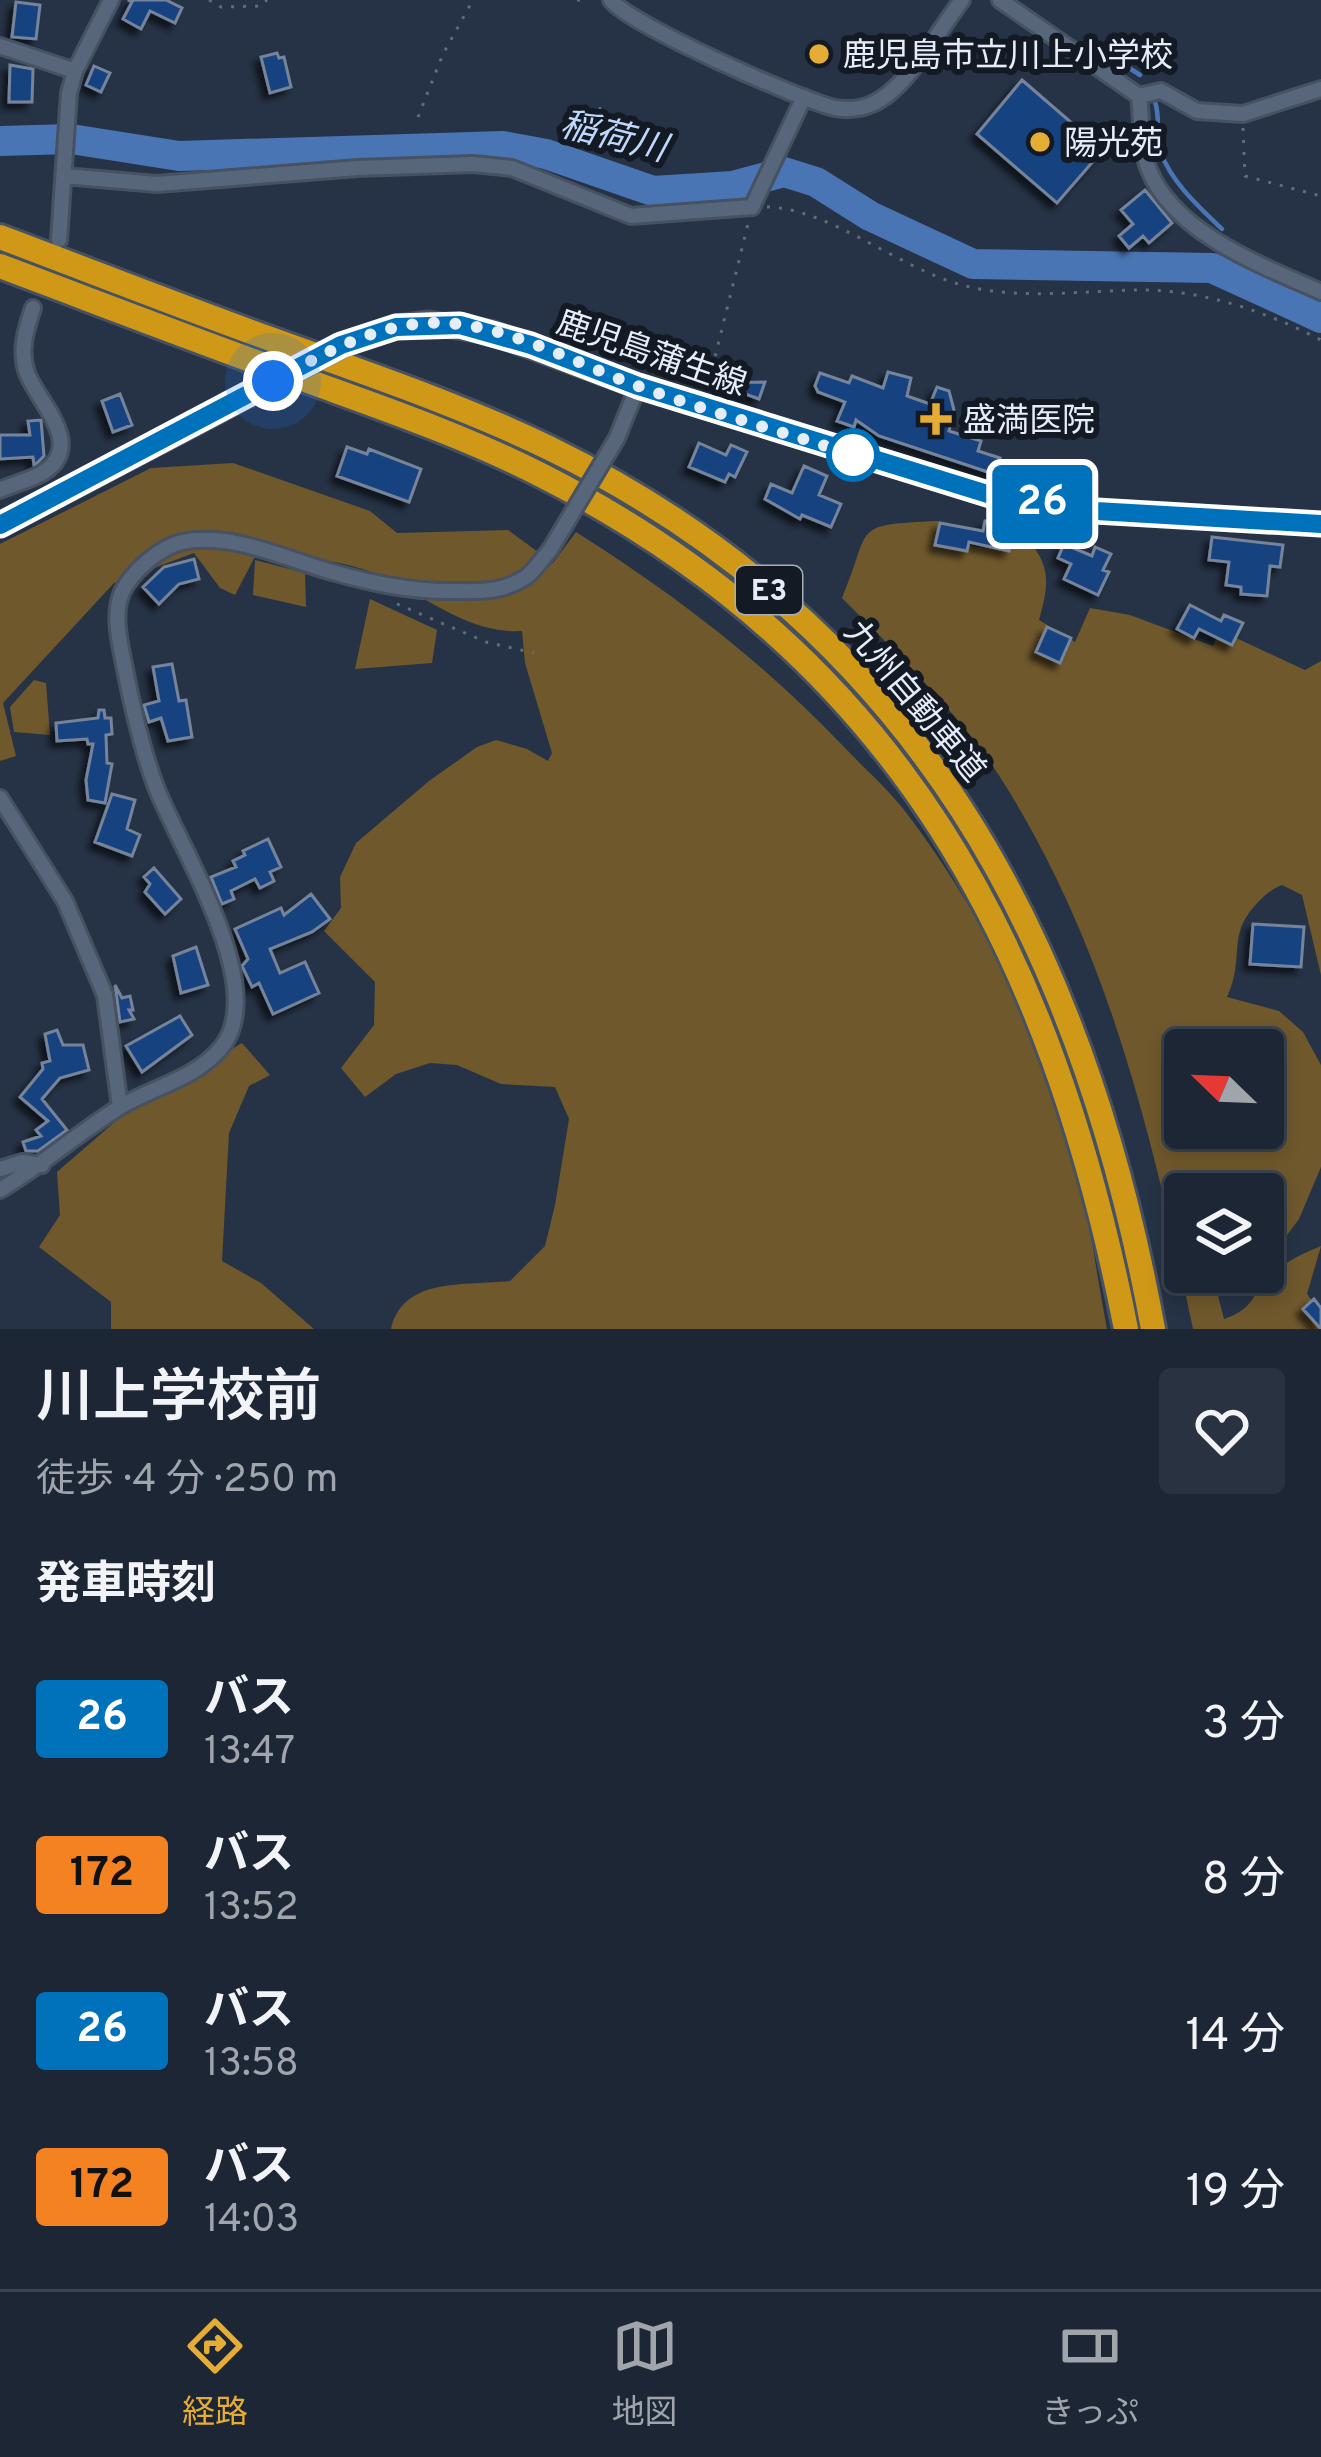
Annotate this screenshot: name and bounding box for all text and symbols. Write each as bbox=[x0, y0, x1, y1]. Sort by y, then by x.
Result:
place label: 鹿児島市立川上小学校 bbox=[843, 37, 1173, 79]
marker: 鹿児島市立川上小学校 bbox=[806, 41, 832, 67]
water label: 稲荷川 bbox=[555, 103, 675, 175]
place label: 陽光苑 bbox=[1064, 125, 1163, 167]
marker: 陽光苑 bbox=[1027, 129, 1053, 155]
street label: 鹿児島蒲生線 bbox=[550, 304, 751, 408]
your location bbox=[243, 351, 303, 411]
place label: 盛満医院 bbox=[963, 402, 1095, 444]
marker: 盛満医院 bbox=[920, 403, 952, 435]
unlabelled marker bbox=[828, 430, 878, 480]
line badge: 26 bbox=[988, 465, 1096, 543]
text: 26 bbox=[1016, 477, 1068, 530]
road number: E3 bbox=[736, 566, 802, 614]
street label: 九州自動車道 bbox=[833, 613, 993, 792]
north arrow bbox=[1164, 1029, 1284, 1149]
map controls bbox=[1164, 1029, 1284, 1293]
button: layers bbox=[1164, 1173, 1284, 1293]
text: 川上学校前 bbox=[36, 1365, 321, 1437]
button: heart bbox=[1159, 1368, 1285, 1494]
text: 徒歩 · 4 分 · 250 m bbox=[36, 1457, 338, 1506]
text: 発車時刻 bbox=[36, 1558, 216, 1615]
text: バス bbox=[204, 1672, 294, 1729]
text: 26 bbox=[76, 1692, 128, 1745]
text: 3 分 bbox=[1202, 1697, 1285, 1754]
text: 13:47 bbox=[204, 1729, 295, 1778]
text: バス bbox=[204, 1828, 294, 1885]
text: 172 bbox=[70, 1848, 134, 1901]
text: 8 分 bbox=[1202, 1853, 1285, 1910]
text: 13:52 bbox=[204, 1885, 299, 1934]
text: バス bbox=[204, 1984, 294, 2041]
text: 26 bbox=[76, 2004, 128, 2057]
text: 14 分 bbox=[1186, 2009, 1285, 2066]
text: 13:58 bbox=[204, 2041, 299, 2090]
text: バス bbox=[204, 2140, 294, 2197]
text: 172 bbox=[70, 2160, 134, 2213]
text: 19 分 bbox=[1186, 2165, 1285, 2222]
text: 14:03 bbox=[204, 2197, 299, 2246]
tab: 経路 bbox=[182, 2313, 248, 2436]
tab: 地図 bbox=[612, 2313, 678, 2436]
tab: きっぷ bbox=[1041, 2313, 1139, 2436]

